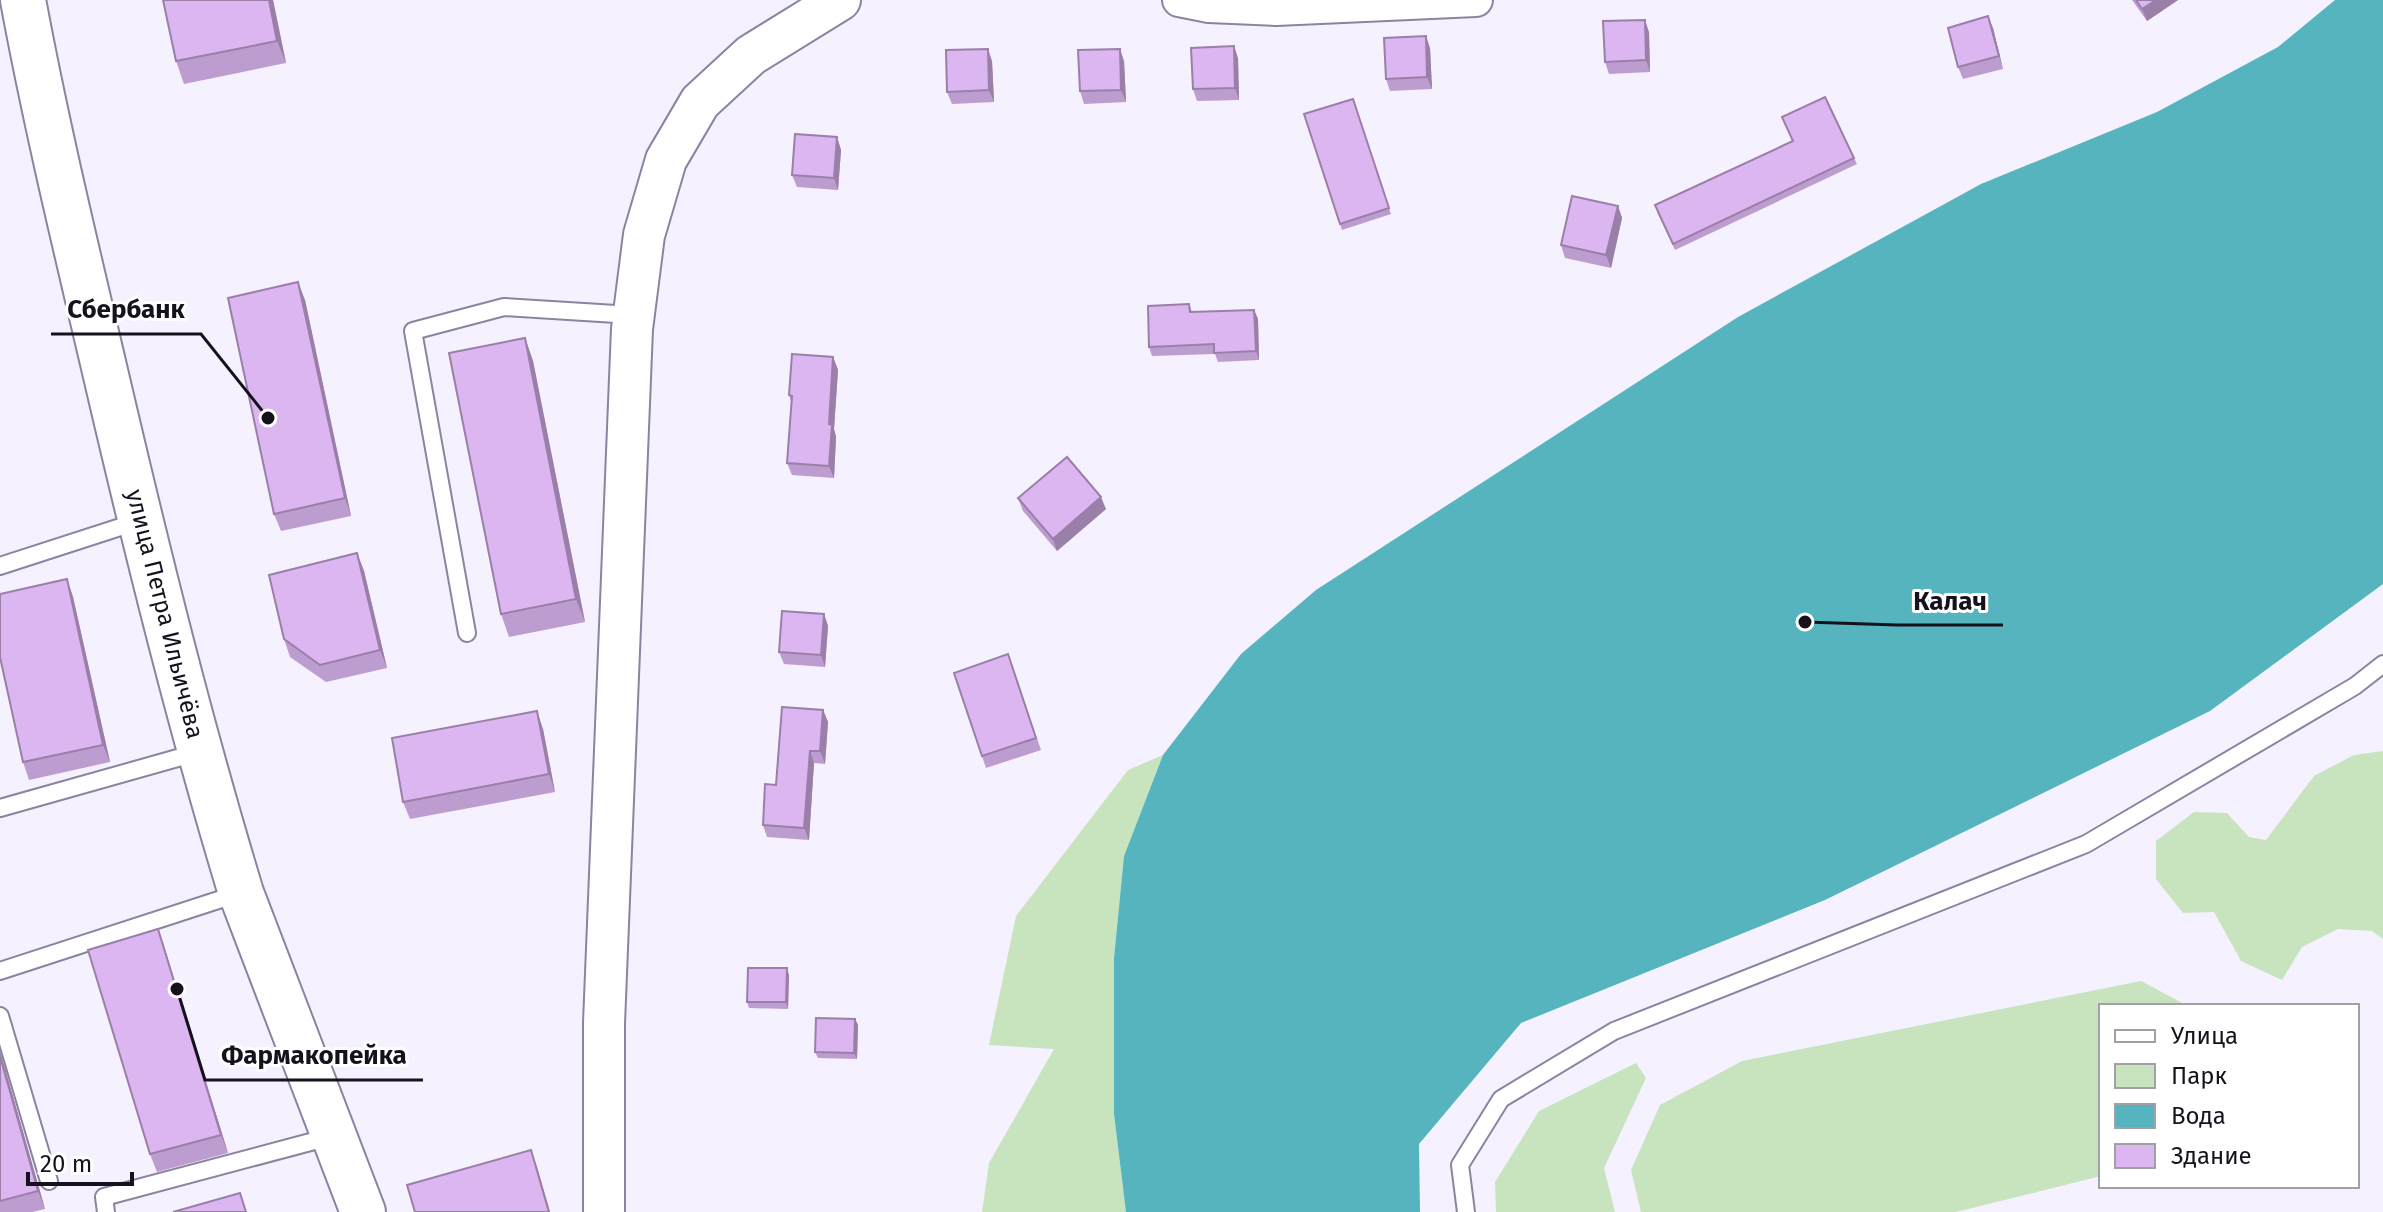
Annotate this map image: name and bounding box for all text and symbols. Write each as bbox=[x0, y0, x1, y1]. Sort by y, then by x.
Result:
callout: Сбербанк bbox=[51, 284, 201, 334]
text: Сбербанк bbox=[67, 294, 186, 325]
street label: улица Петра Ильичёва bbox=[120, 486, 210, 742]
callout: Калач bbox=[1897, 575, 2003, 625]
text: Калач bbox=[1913, 586, 1987, 617]
legend bbox=[2099, 1004, 2359, 1188]
text: Улица bbox=[2171, 1022, 2238, 1050]
callout: Фармакопейка bbox=[205, 1030, 423, 1080]
text: Фармакопейка bbox=[221, 1040, 407, 1071]
text: Парк bbox=[2171, 1062, 2228, 1090]
text: Вода bbox=[2171, 1102, 2226, 1130]
scale bar bbox=[28, 1136, 132, 1186]
text: Здание bbox=[2171, 1142, 2252, 1170]
text: 20 m bbox=[40, 1150, 92, 1178]

